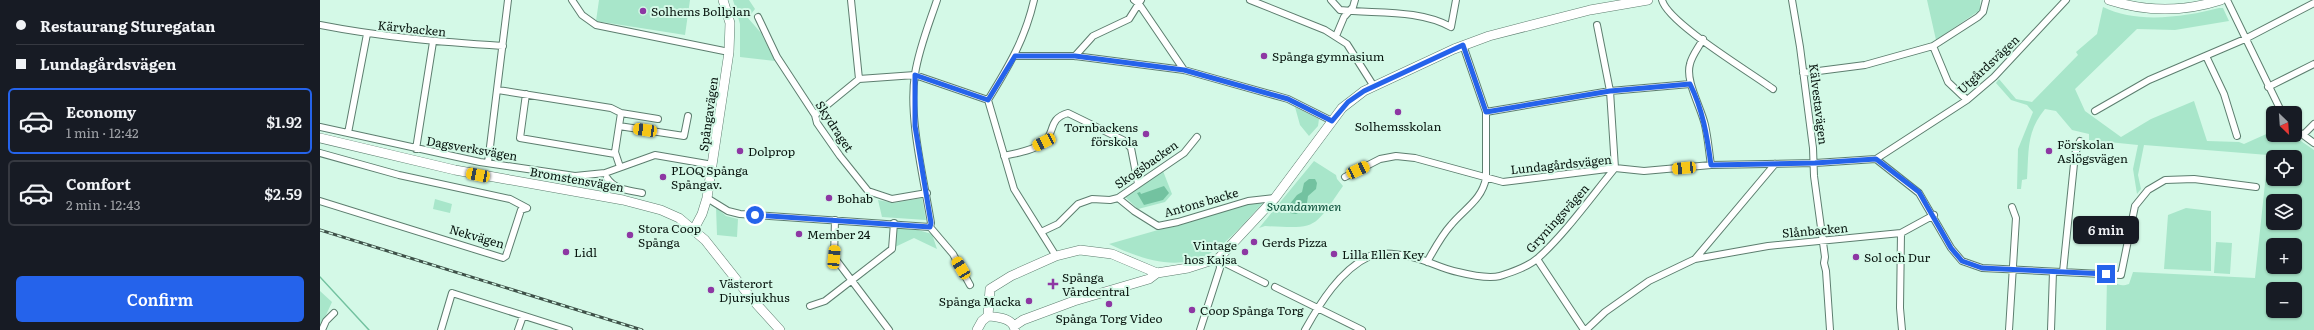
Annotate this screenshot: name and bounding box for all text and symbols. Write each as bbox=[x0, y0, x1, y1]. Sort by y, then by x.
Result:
place label: Solhems Bollplan bbox=[651, 2, 751, 20]
marker: Solhems Bollplan bbox=[638, 6, 648, 16]
text: Restaurang Sturegatan bbox=[40, 14, 215, 37]
street label: Kärvbacken bbox=[377, 15, 447, 41]
street label: Utgårdsvägen bbox=[1953, 30, 2023, 98]
place label: Spånga gymnasium bbox=[1272, 47, 1385, 65]
marker: Spånga gymnasium bbox=[1259, 51, 1269, 61]
text: Lundagårdsvägen bbox=[40, 52, 176, 75]
street label: Kälvestavägen bbox=[1805, 62, 1833, 146]
street label: Spångavägen bbox=[694, 75, 722, 153]
street label: Skydraget bbox=[812, 97, 858, 155]
text: Economy bbox=[66, 100, 136, 123]
icon: car bbox=[18, 103, 54, 139]
north arrow bbox=[2266, 106, 2302, 142]
map controls bbox=[2266, 106, 2302, 318]
marker: Solhemsskolan bbox=[1393, 107, 1403, 117]
text: $1.92 bbox=[266, 110, 302, 133]
place label: Solhemsskolan bbox=[1355, 117, 1441, 135]
place label: Tornbackens förskola bbox=[1064, 118, 1139, 150]
car bbox=[632, 122, 658, 138]
text: 1 min · 12:42 bbox=[66, 123, 139, 142]
marker: Tornbackens förskola bbox=[1141, 129, 1151, 139]
street label: Dagsverksvägen bbox=[425, 131, 519, 165]
car bbox=[1031, 131, 1057, 153]
street label: Skogsbacken bbox=[1111, 135, 1181, 193]
place label: Förskolan Aslögsvägen bbox=[2057, 135, 2128, 167]
place label: Dolprop bbox=[748, 142, 795, 160]
marker: Dolprop bbox=[735, 146, 745, 156]
marker: Förskolan Aslögsvägen bbox=[2044, 146, 2054, 156]
street label: Lundagårdsvägen bbox=[1509, 150, 1613, 178]
button: locate bbox=[2266, 150, 2302, 186]
car bbox=[1345, 159, 1371, 181]
place label: PLOQ Spånga Spångav. bbox=[671, 161, 749, 193]
car bbox=[1672, 161, 1696, 175]
street label: Bromstensvägen bbox=[529, 162, 625, 196]
car bbox=[465, 167, 491, 183]
text: Comfort bbox=[66, 172, 131, 195]
marker: PLOQ Spånga Spångav. bbox=[658, 172, 668, 182]
icon: car bbox=[18, 175, 54, 211]
street label: Gryningsvägen bbox=[1521, 180, 1593, 256]
text: $2.59 bbox=[264, 182, 302, 205]
street label: Antons backe bbox=[1162, 183, 1240, 221]
place label: Bohab bbox=[837, 189, 873, 207]
marker: Bohab bbox=[824, 193, 834, 203]
button: layers bbox=[2266, 194, 2302, 230]
text: 2 min · 12:43 bbox=[66, 195, 140, 214]
park label: Svandammen bbox=[1267, 197, 1341, 215]
route start bbox=[746, 206, 764, 224]
callout: 6 min bbox=[2073, 216, 2139, 244]
street label: Slånbacken bbox=[1781, 218, 1849, 242]
place label: Stora Coop Spånga bbox=[638, 219, 701, 251]
street label: Nekvägen bbox=[447, 220, 507, 252]
text: 6 min bbox=[2088, 220, 2124, 239]
place label: Member 24 bbox=[807, 225, 871, 243]
marker: Member 24 bbox=[794, 229, 804, 239]
marker: Stora Coop Spånga bbox=[625, 230, 635, 240]
place label: Gerds Pizza bbox=[1262, 233, 1328, 251]
place label: Vintage hos Kajsa bbox=[1184, 236, 1238, 268]
marker: Gerds Pizza bbox=[1249, 237, 1259, 247]
button: + bbox=[2266, 238, 2302, 274]
place label: Lidl bbox=[574, 243, 597, 261]
car bbox=[827, 245, 841, 269]
place label: Lilla Ellen Key bbox=[1342, 245, 1424, 263]
marker: Lidl bbox=[561, 247, 571, 257]
marker: Vintage hos Kajsa bbox=[1240, 247, 1250, 257]
place label: Sol och Dur bbox=[1864, 248, 1931, 266]
marker: Lilla Ellen Key bbox=[1329, 249, 1339, 259]
marker: Sol och Dur bbox=[1851, 252, 1861, 262]
car bbox=[950, 255, 972, 281]
route end bbox=[2097, 265, 2115, 283]
place label: Spånga Vårdcentral bbox=[1062, 268, 1130, 300]
place label: Västerort Djursjukhus bbox=[719, 274, 790, 306]
button: Confirm bbox=[16, 276, 304, 322]
marker: Spånga Vårdcentral bbox=[1047, 278, 1059, 290]
button: − bbox=[2266, 282, 2302, 318]
marker: Västerort Djursjukhus bbox=[706, 285, 716, 295]
place label: Spånga Macka bbox=[939, 292, 1022, 310]
marker: Spånga Macka bbox=[1024, 296, 1034, 306]
marker: Spånga Torg Video bbox=[1104, 299, 1114, 309]
place label: Coop Spånga Torg bbox=[1200, 301, 1304, 319]
marker: Coop Spånga Torg bbox=[1187, 305, 1197, 315]
place label: Spånga Torg Video bbox=[1055, 309, 1163, 327]

